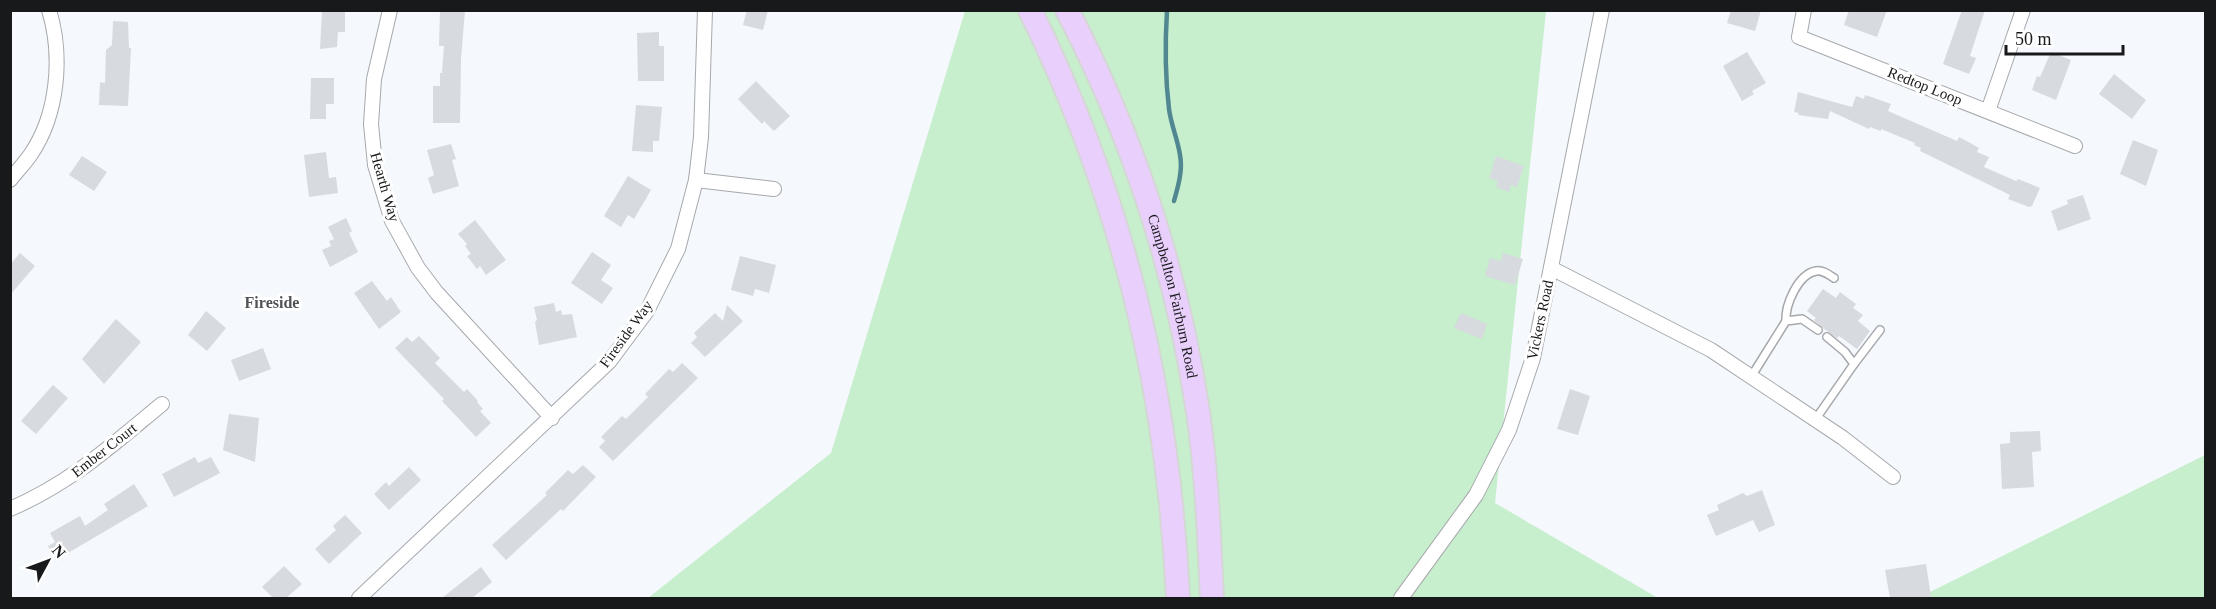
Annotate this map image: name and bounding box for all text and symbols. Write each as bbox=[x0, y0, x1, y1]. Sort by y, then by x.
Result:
scale bar bbox=[2006, 18, 2123, 56]
text: 50 m bbox=[2015, 29, 2052, 49]
street label: Redtop Loop bbox=[1885, 64, 1965, 108]
street label: Hearth Way bbox=[367, 150, 403, 224]
street label: Campbellton Fairburn Road bbox=[1145, 212, 1200, 380]
street label: Vickers Road bbox=[1524, 278, 1556, 361]
district label: Fireside bbox=[245, 294, 299, 311]
street label: Fireside Way bbox=[596, 297, 656, 371]
street label: Ember Court bbox=[68, 419, 140, 480]
north arrow bbox=[18, 531, 78, 591]
text: N bbox=[49, 542, 69, 562]

